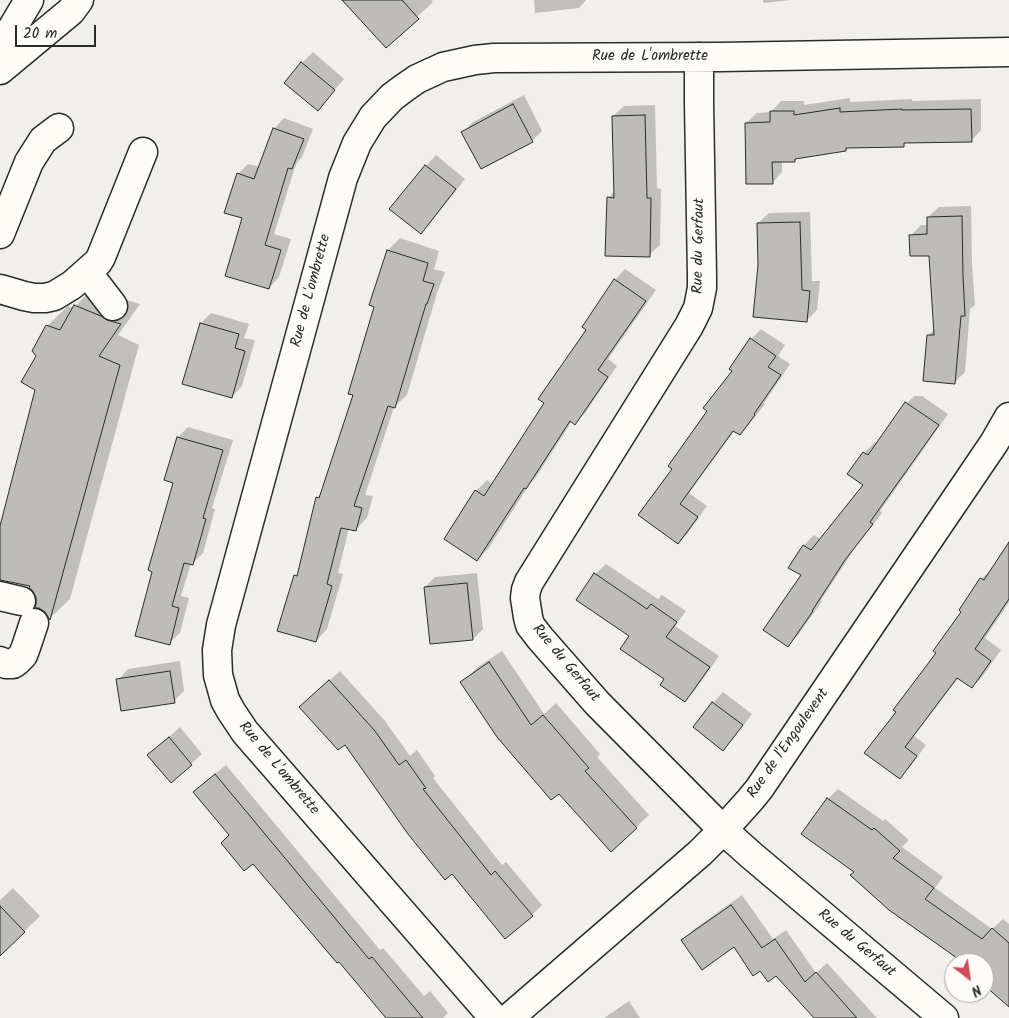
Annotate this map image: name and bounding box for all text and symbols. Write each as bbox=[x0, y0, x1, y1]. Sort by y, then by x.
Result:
scale bar bbox=[18, 15, 99, 47]
text: 20 m bbox=[23, 22, 57, 46]
street label: Rue de L'ombrette bbox=[592, 48, 708, 66]
street label: Rue du Gerfaut bbox=[690, 198, 710, 294]
street label: Rue de L'ombrette bbox=[288, 233, 336, 349]
street label: Rue du Gerfaut bbox=[527, 621, 603, 707]
street label: Rue de l'Engoulevent bbox=[744, 686, 834, 802]
street label: Rue de L'ombrette bbox=[234, 719, 322, 819]
street label: Rue du Gerfaut bbox=[813, 906, 899, 982]
north arrow bbox=[944, 953, 994, 1003]
text: N bbox=[967, 978, 985, 1002]

